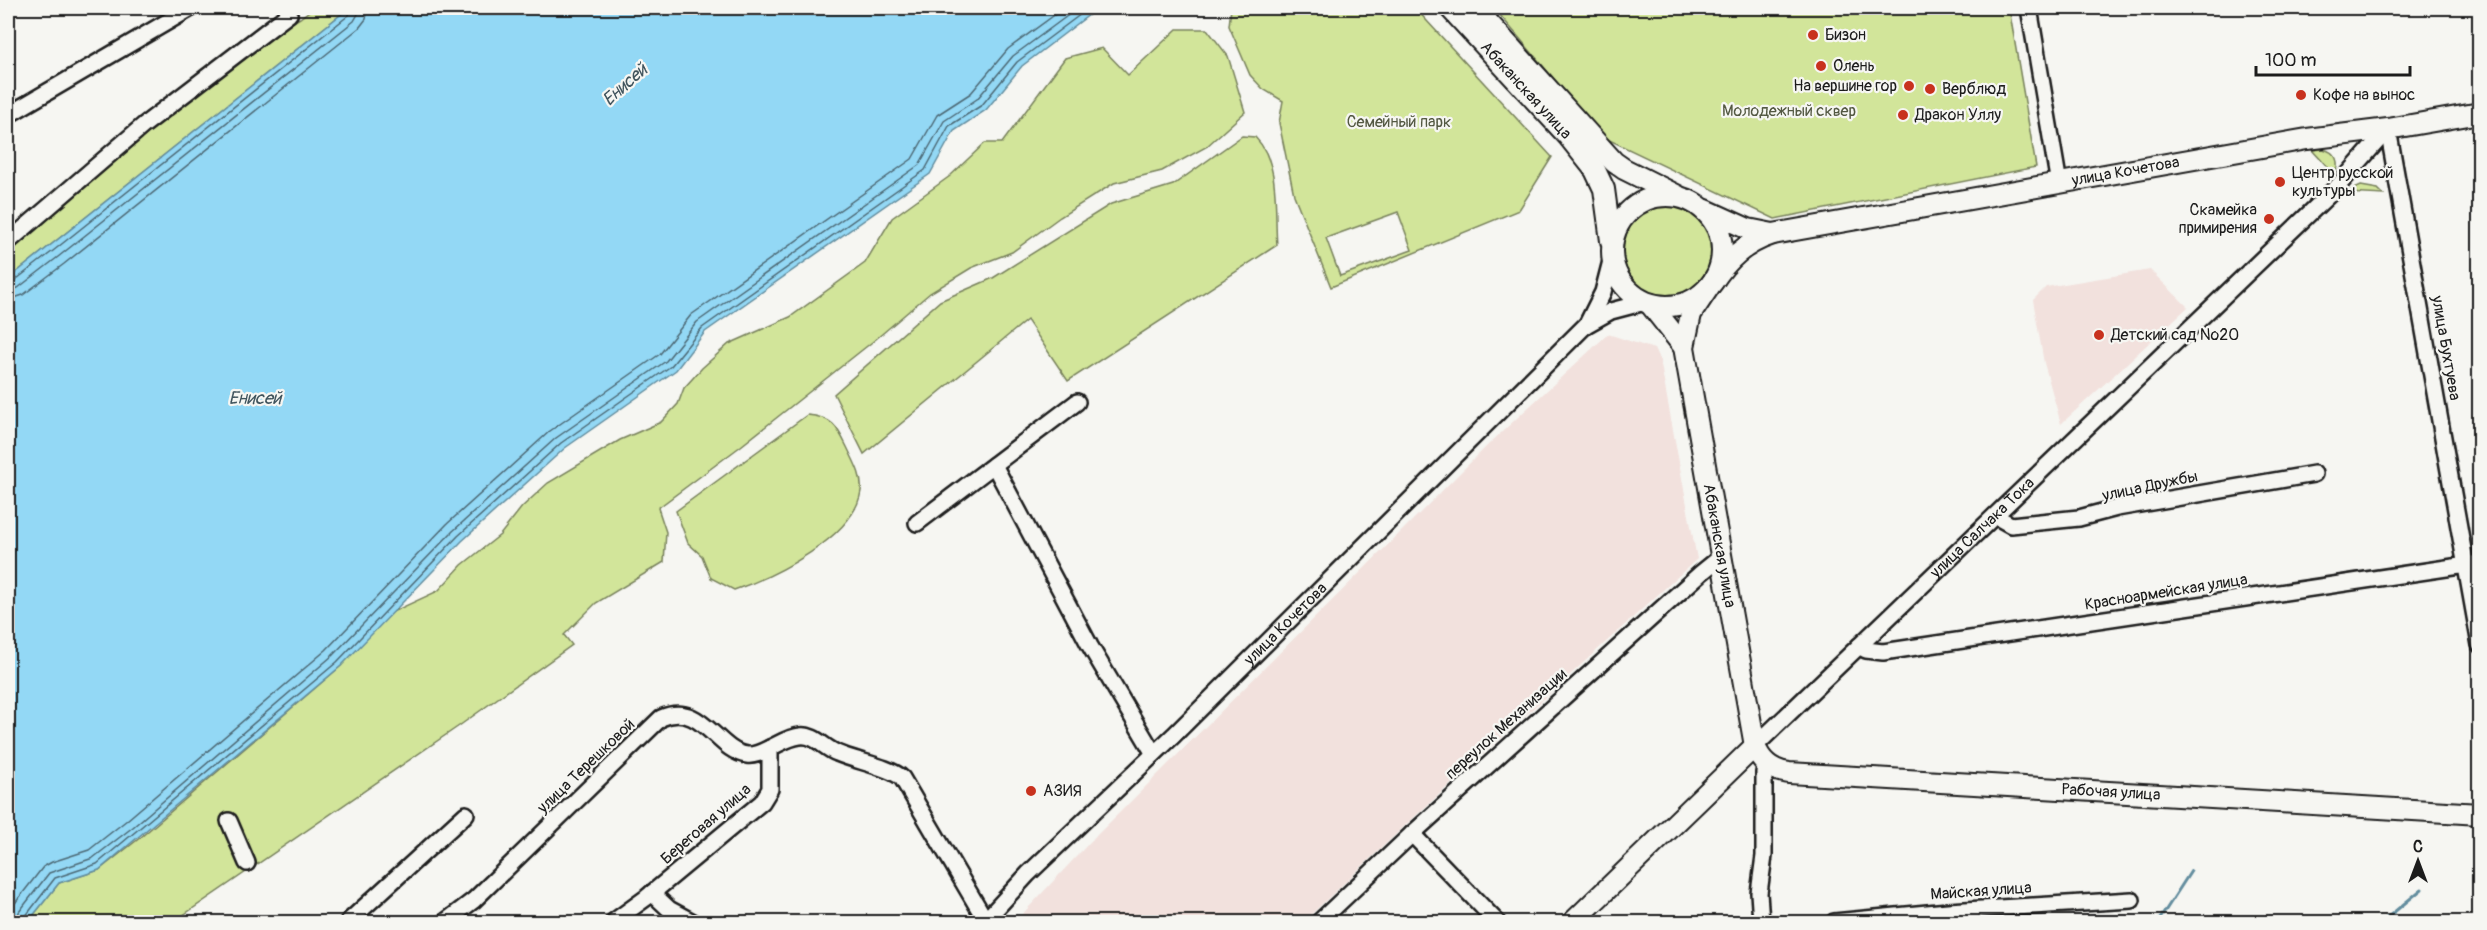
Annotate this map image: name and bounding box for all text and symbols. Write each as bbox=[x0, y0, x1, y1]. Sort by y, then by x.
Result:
place label: Бизон bbox=[1825, 25, 1866, 45]
marker: Бизон bbox=[1806, 28, 1820, 42]
street label: Абаканская улица bbox=[1476, 37, 1576, 143]
scale bar bbox=[2256, 39, 2410, 77]
text: 100 m bbox=[2265, 49, 2317, 72]
place label: Олень bbox=[1833, 56, 1875, 76]
water label: Енисей bbox=[598, 58, 653, 111]
marker: Олень bbox=[1814, 59, 1828, 73]
place label: На вершине гор bbox=[1793, 76, 1897, 96]
marker: На вершине гор bbox=[1902, 79, 1916, 93]
place label: Верблюд bbox=[1942, 79, 2007, 99]
marker: Верблюд bbox=[1923, 82, 1937, 96]
place label: Кофе на вынос bbox=[2313, 85, 2415, 105]
marker: Кофе на вынос bbox=[2294, 88, 2308, 102]
park label: Молодежный сквер bbox=[1722, 101, 1856, 121]
place label: Дракон Уллу bbox=[1914, 105, 2001, 125]
marker: Дракон Уллу bbox=[1896, 108, 1910, 122]
park label: Семейный парк bbox=[1347, 112, 1451, 132]
street label: улица Кочетова bbox=[2069, 152, 2181, 191]
place label: Центр русской культуры bbox=[2292, 163, 2393, 201]
marker: Центр русской культуры bbox=[2273, 175, 2287, 189]
place label: Скамейка примирения bbox=[2178, 200, 2257, 238]
marker: Скамейка примирения bbox=[2262, 212, 2276, 226]
street label: улица Бухтуева bbox=[2427, 293, 2465, 402]
place label: Детский сад №20 bbox=[2110, 325, 2239, 345]
marker: Детский сад №20 bbox=[2092, 328, 2106, 342]
water label: Енисей bbox=[228, 387, 283, 410]
street label: улица Дружбы bbox=[2099, 466, 2200, 506]
street label: улица Салчака Тока bbox=[1925, 473, 2039, 583]
street label: Абаканская улица bbox=[1699, 482, 1740, 609]
street label: Красноармейская улица bbox=[2083, 569, 2249, 615]
street label: улица Кочетова bbox=[1239, 578, 1331, 670]
street label: переулок Механизации bbox=[1441, 664, 1571, 784]
street label: улица Терешковой bbox=[532, 714, 639, 818]
street label: Береговая улица bbox=[657, 779, 755, 869]
street label: Рабочая улица bbox=[2061, 779, 2161, 805]
place label: АЗИЯ bbox=[1043, 781, 1082, 801]
marker: АЗИЯ bbox=[1024, 784, 1038, 798]
north arrow bbox=[2388, 831, 2448, 891]
text: С bbox=[2413, 837, 2423, 857]
street label: Майская улица bbox=[1930, 877, 2032, 905]

